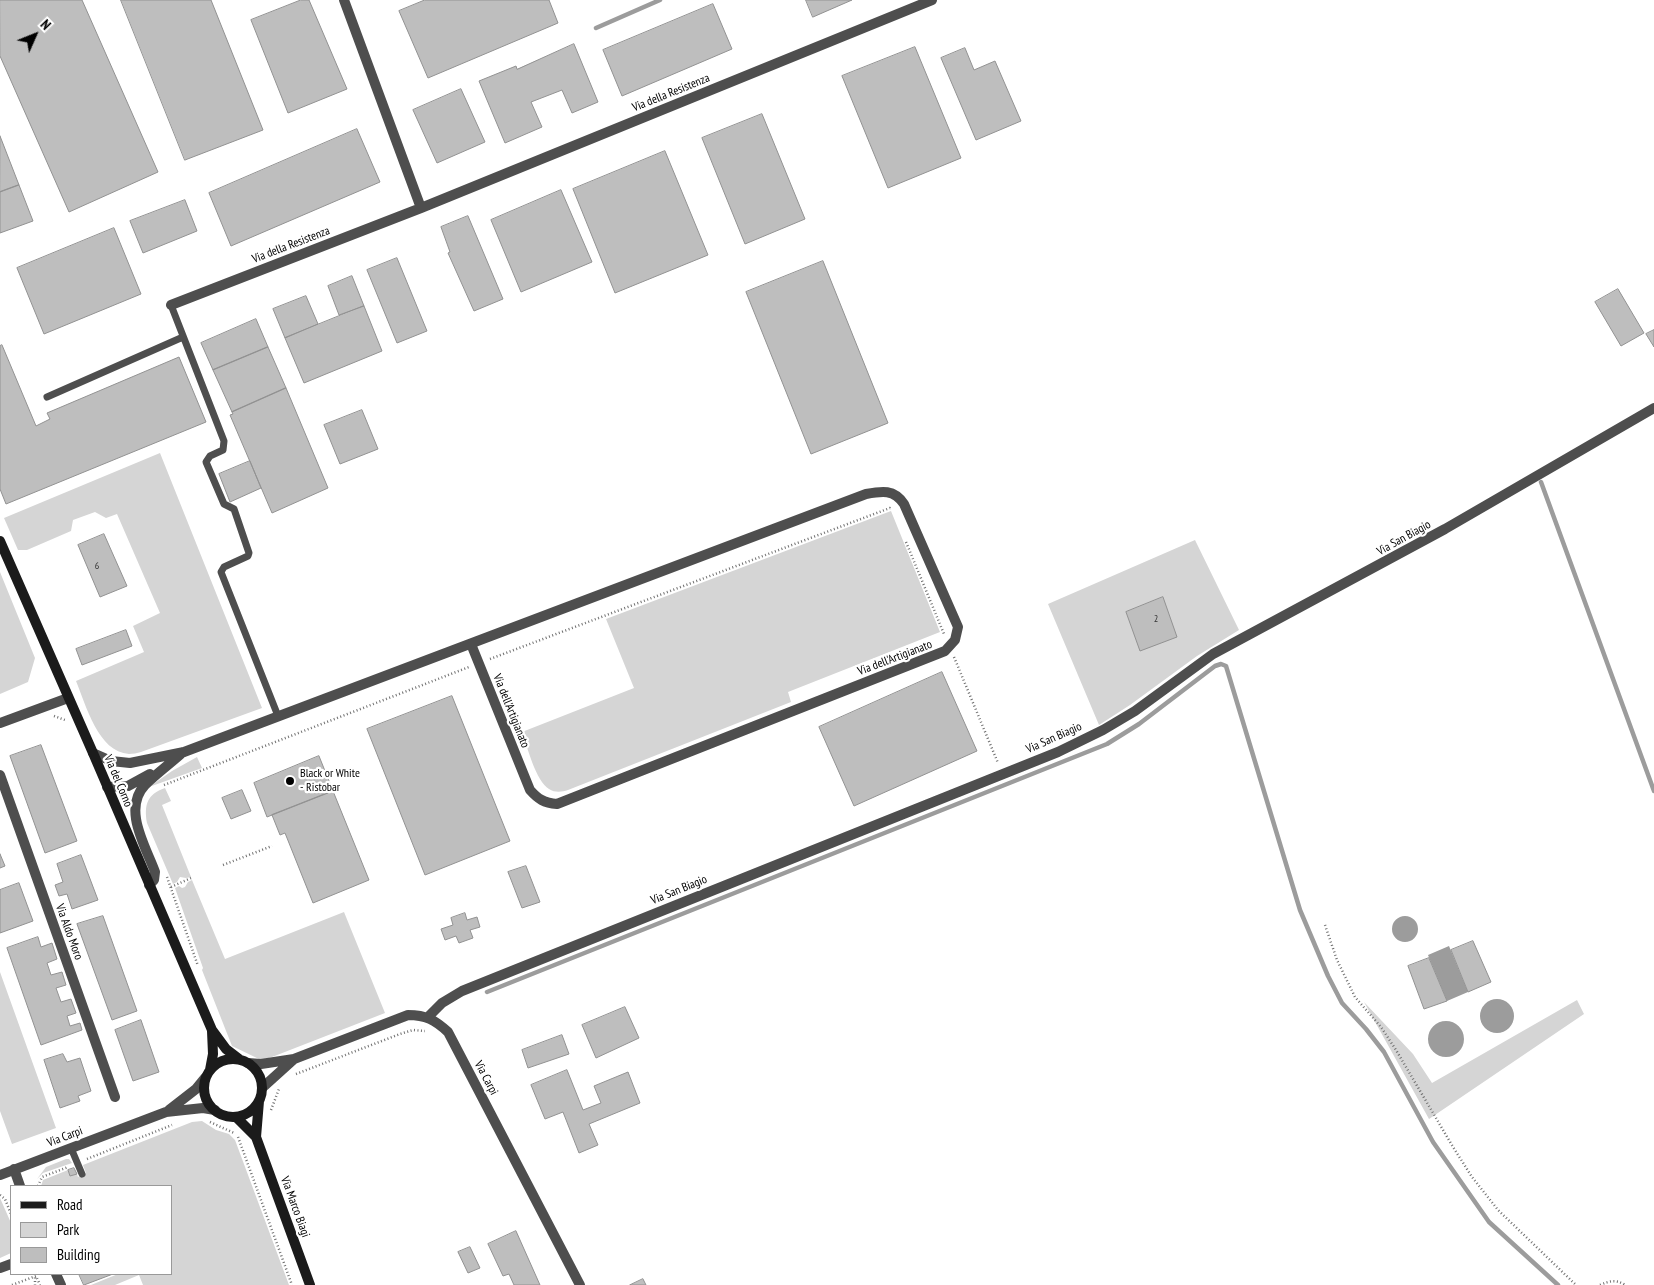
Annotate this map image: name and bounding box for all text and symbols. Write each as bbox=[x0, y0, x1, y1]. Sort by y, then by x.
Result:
north arrow bbox=[10, 10, 60, 60]
text: N bbox=[37, 16, 55, 34]
street label: Via della Resistenza bbox=[630, 71, 712, 115]
street label: Via della Resistenza bbox=[250, 224, 332, 266]
street label: Via San Biagio bbox=[1375, 517, 1433, 559]
house number: 6 bbox=[95, 560, 99, 572]
house number: 2 bbox=[1154, 613, 1158, 625]
street label: Via dell'Artigianato bbox=[856, 637, 934, 679]
street label: Via dell'Artigianato bbox=[490, 672, 532, 750]
street label: Via San Biagio bbox=[1024, 719, 1084, 757]
street label: Via del Corno bbox=[101, 753, 135, 809]
place label: Black or White - Ristobar bbox=[300, 767, 360, 795]
marker: Black or White - Ristobar bbox=[284, 775, 296, 787]
street label: Via San Biagio bbox=[649, 872, 709, 908]
street label: Via Aldo Moro bbox=[52, 902, 86, 962]
street label: Via Carpi bbox=[471, 1058, 501, 1098]
street label: Via Carpi bbox=[45, 1124, 85, 1150]
street label: Via Marco Biagi bbox=[277, 1175, 313, 1239]
legend bbox=[10, 1185, 172, 1275]
text: Road bbox=[57, 1195, 83, 1214]
text: Park bbox=[57, 1220, 79, 1239]
text: Building bbox=[57, 1245, 100, 1264]

